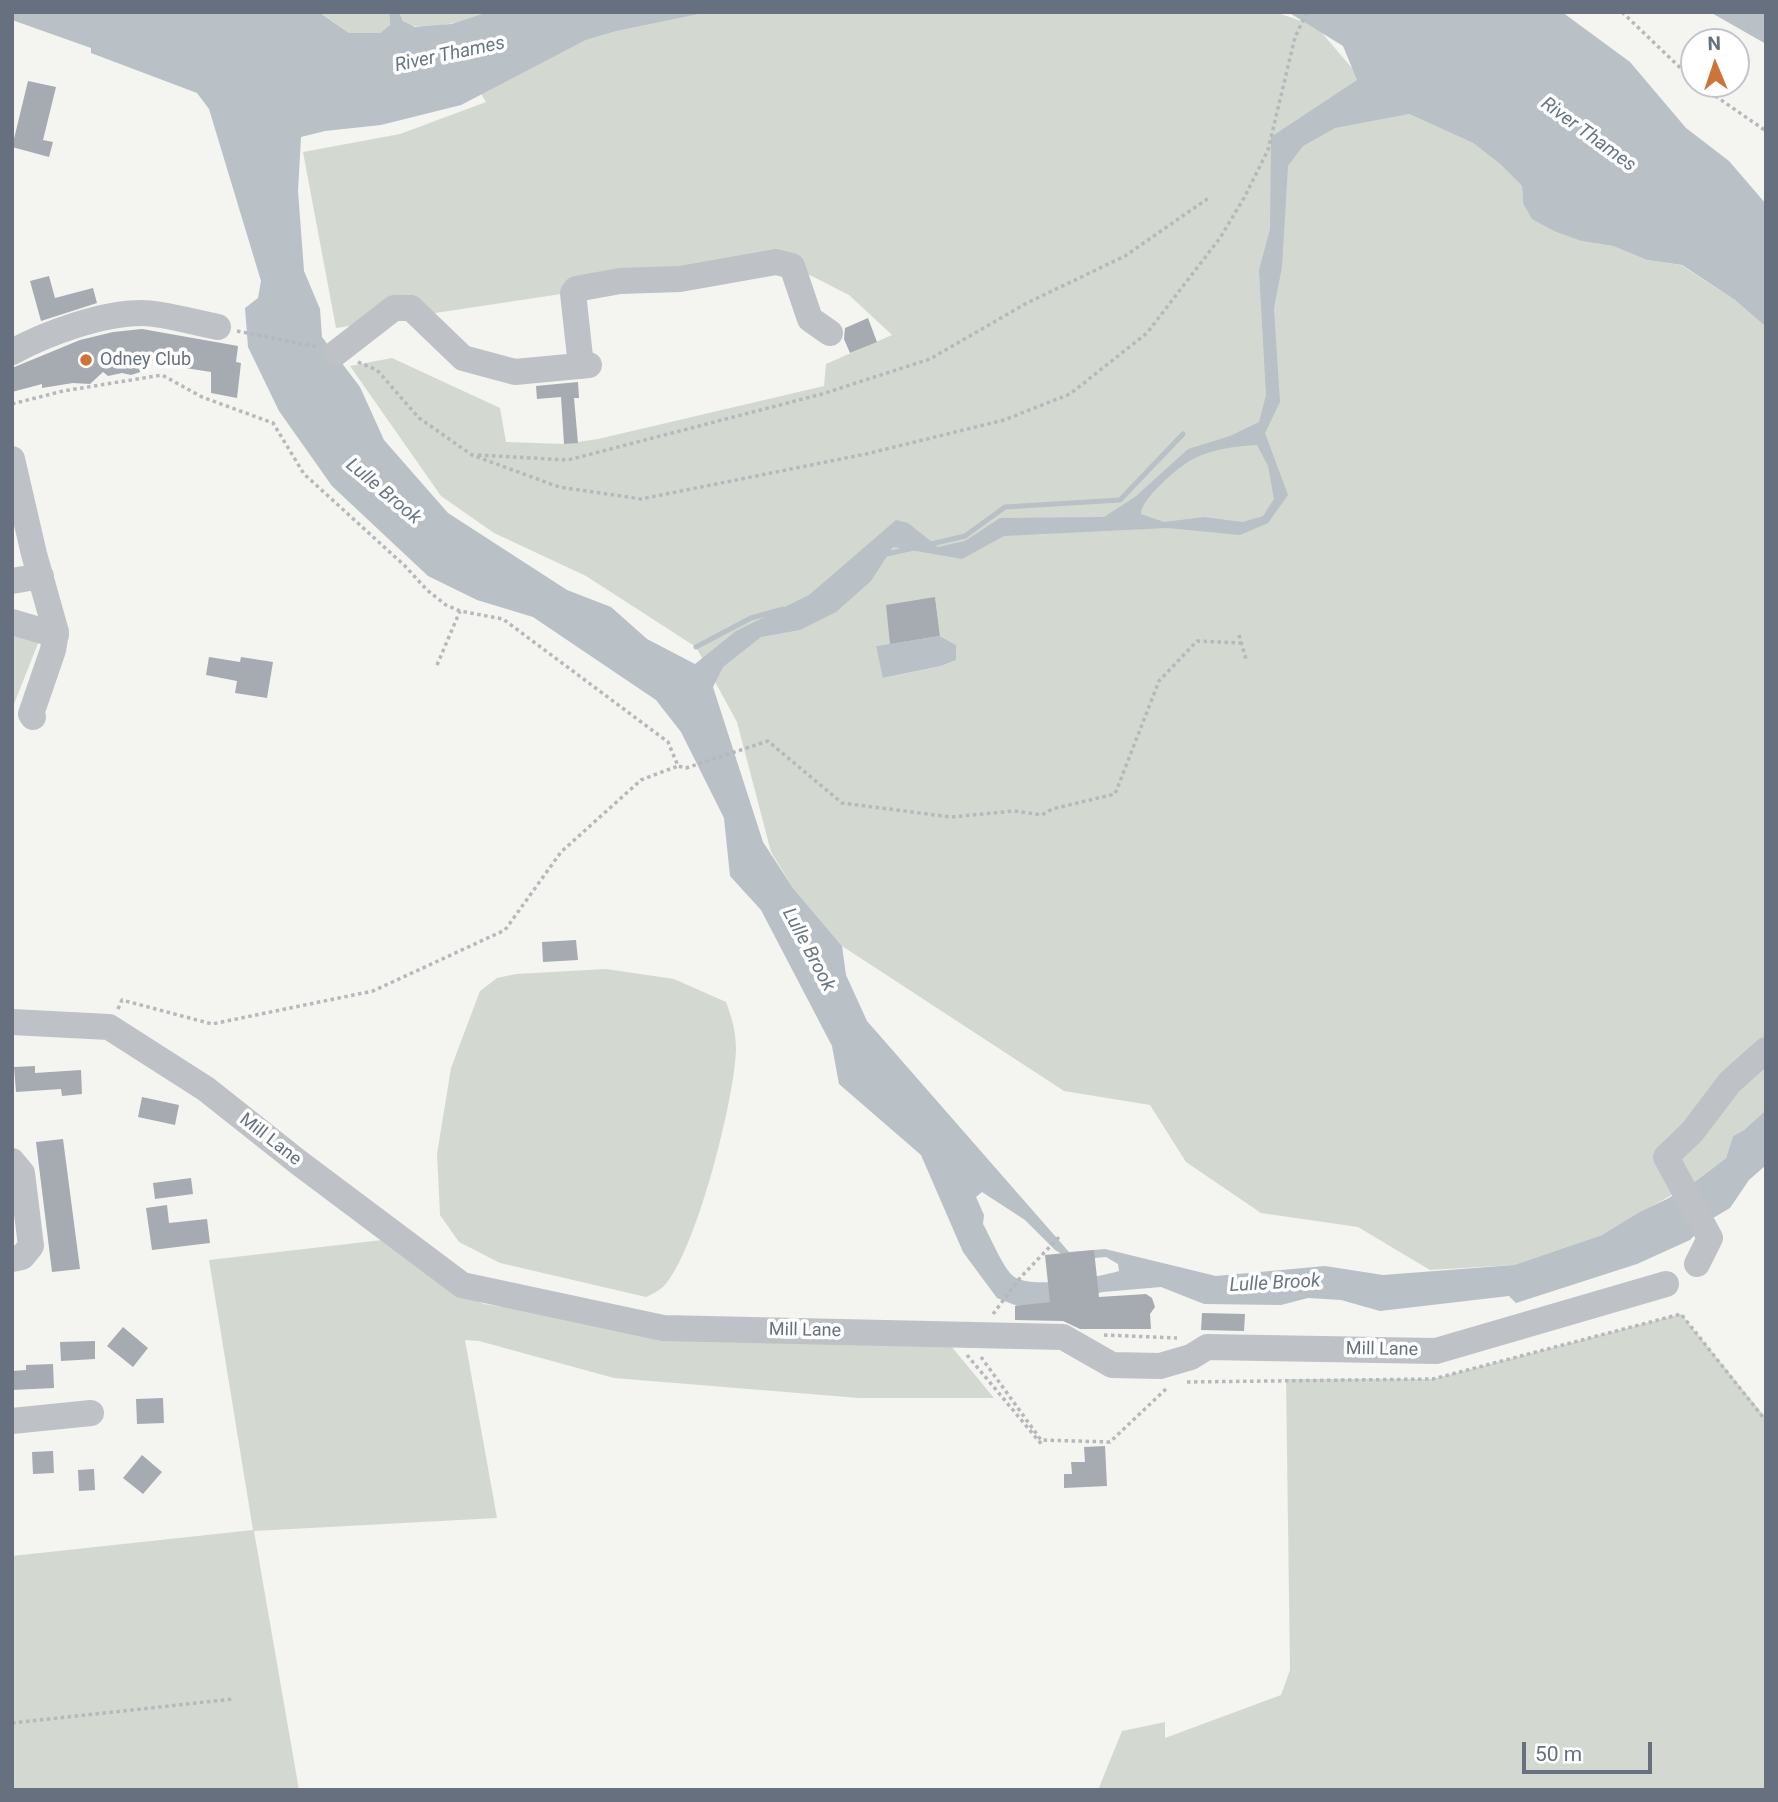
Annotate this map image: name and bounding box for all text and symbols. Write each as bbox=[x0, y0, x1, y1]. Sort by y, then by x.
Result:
north arrow bbox=[1680, 28, 1750, 98]
water label: River Thames bbox=[393, 32, 507, 78]
text: N bbox=[1707, 32, 1721, 55]
water label: River Thames bbox=[1536, 93, 1640, 177]
place label: Odney Club bbox=[100, 349, 191, 371]
marker: Odney Club bbox=[78, 352, 94, 368]
water label: Lulle Brook bbox=[341, 454, 425, 530]
water label: Lulle Brook bbox=[777, 904, 839, 996]
street label: Mill Lane bbox=[235, 1109, 305, 1171]
water label: Lulle Brook bbox=[1229, 1270, 1321, 1298]
street label: Mill Lane bbox=[769, 1320, 841, 1342]
street label: Mill Lane bbox=[1346, 1339, 1418, 1361]
scale bar bbox=[1526, 1728, 1656, 1772]
text: 50 m bbox=[1535, 1742, 1582, 1766]

